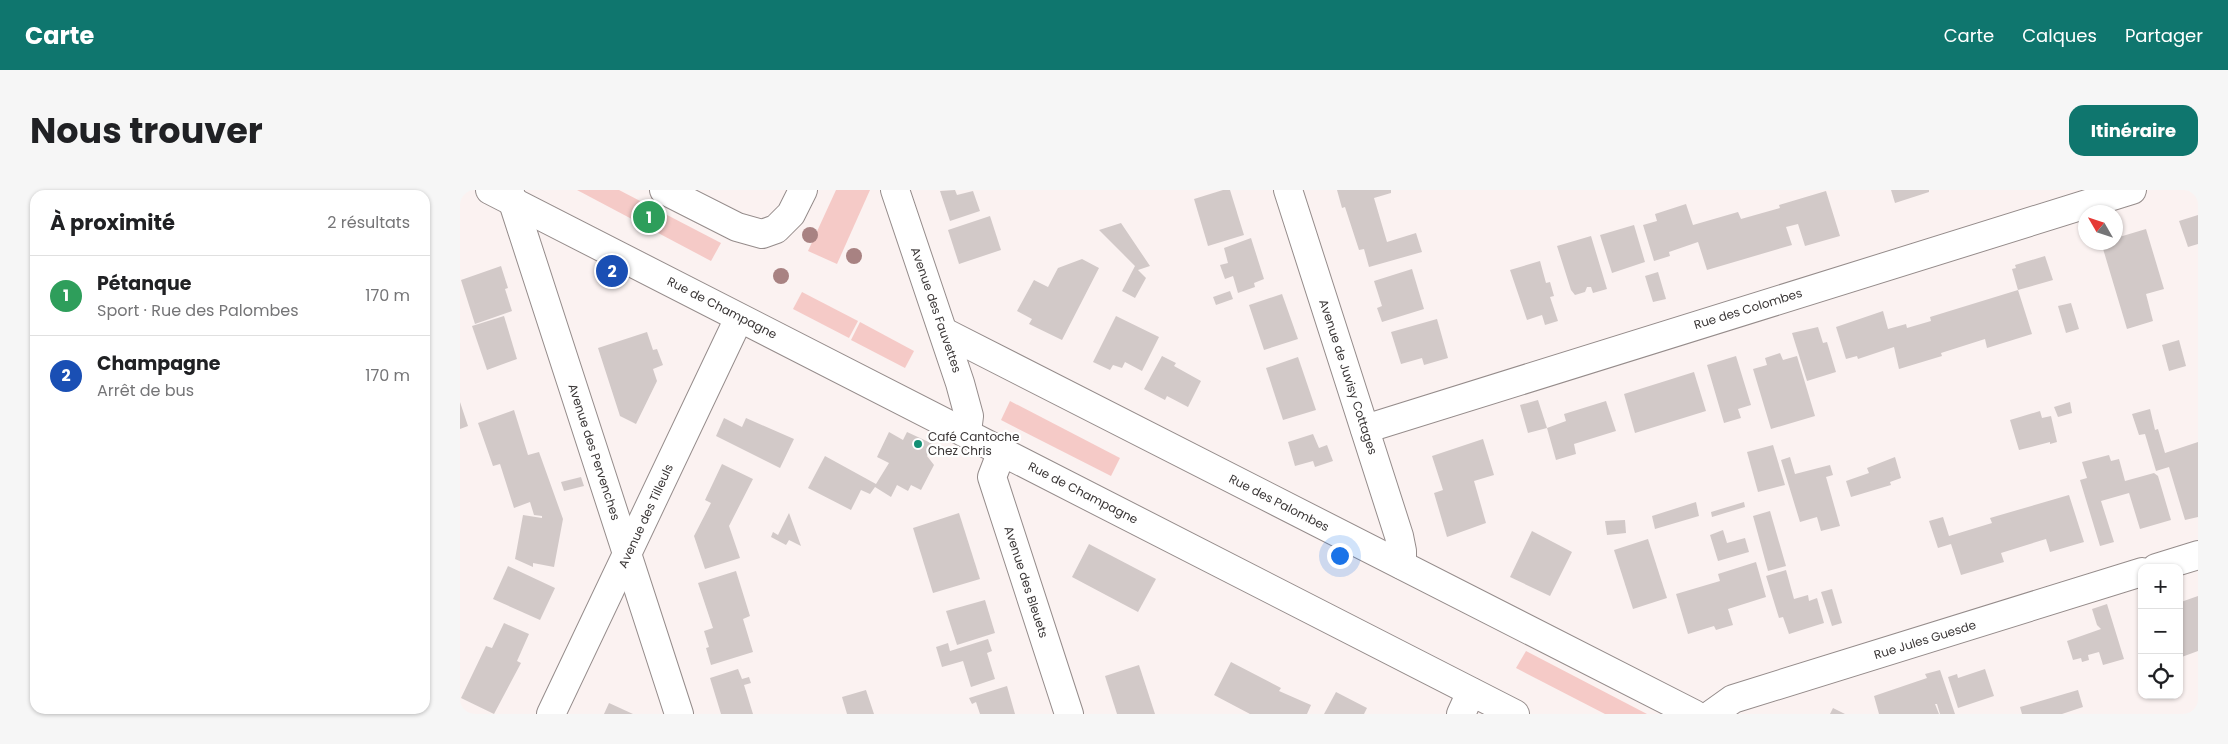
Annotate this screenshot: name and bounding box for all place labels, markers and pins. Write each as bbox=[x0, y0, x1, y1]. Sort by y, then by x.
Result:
pin: 1 bbox=[633, 198, 665, 236]
pin: 2 bbox=[596, 252, 628, 290]
place label: Café Cantoche Chez Chris bbox=[928, 428, 1019, 459]
marker: Café Cantoche Chez Chris bbox=[912, 438, 924, 450]

